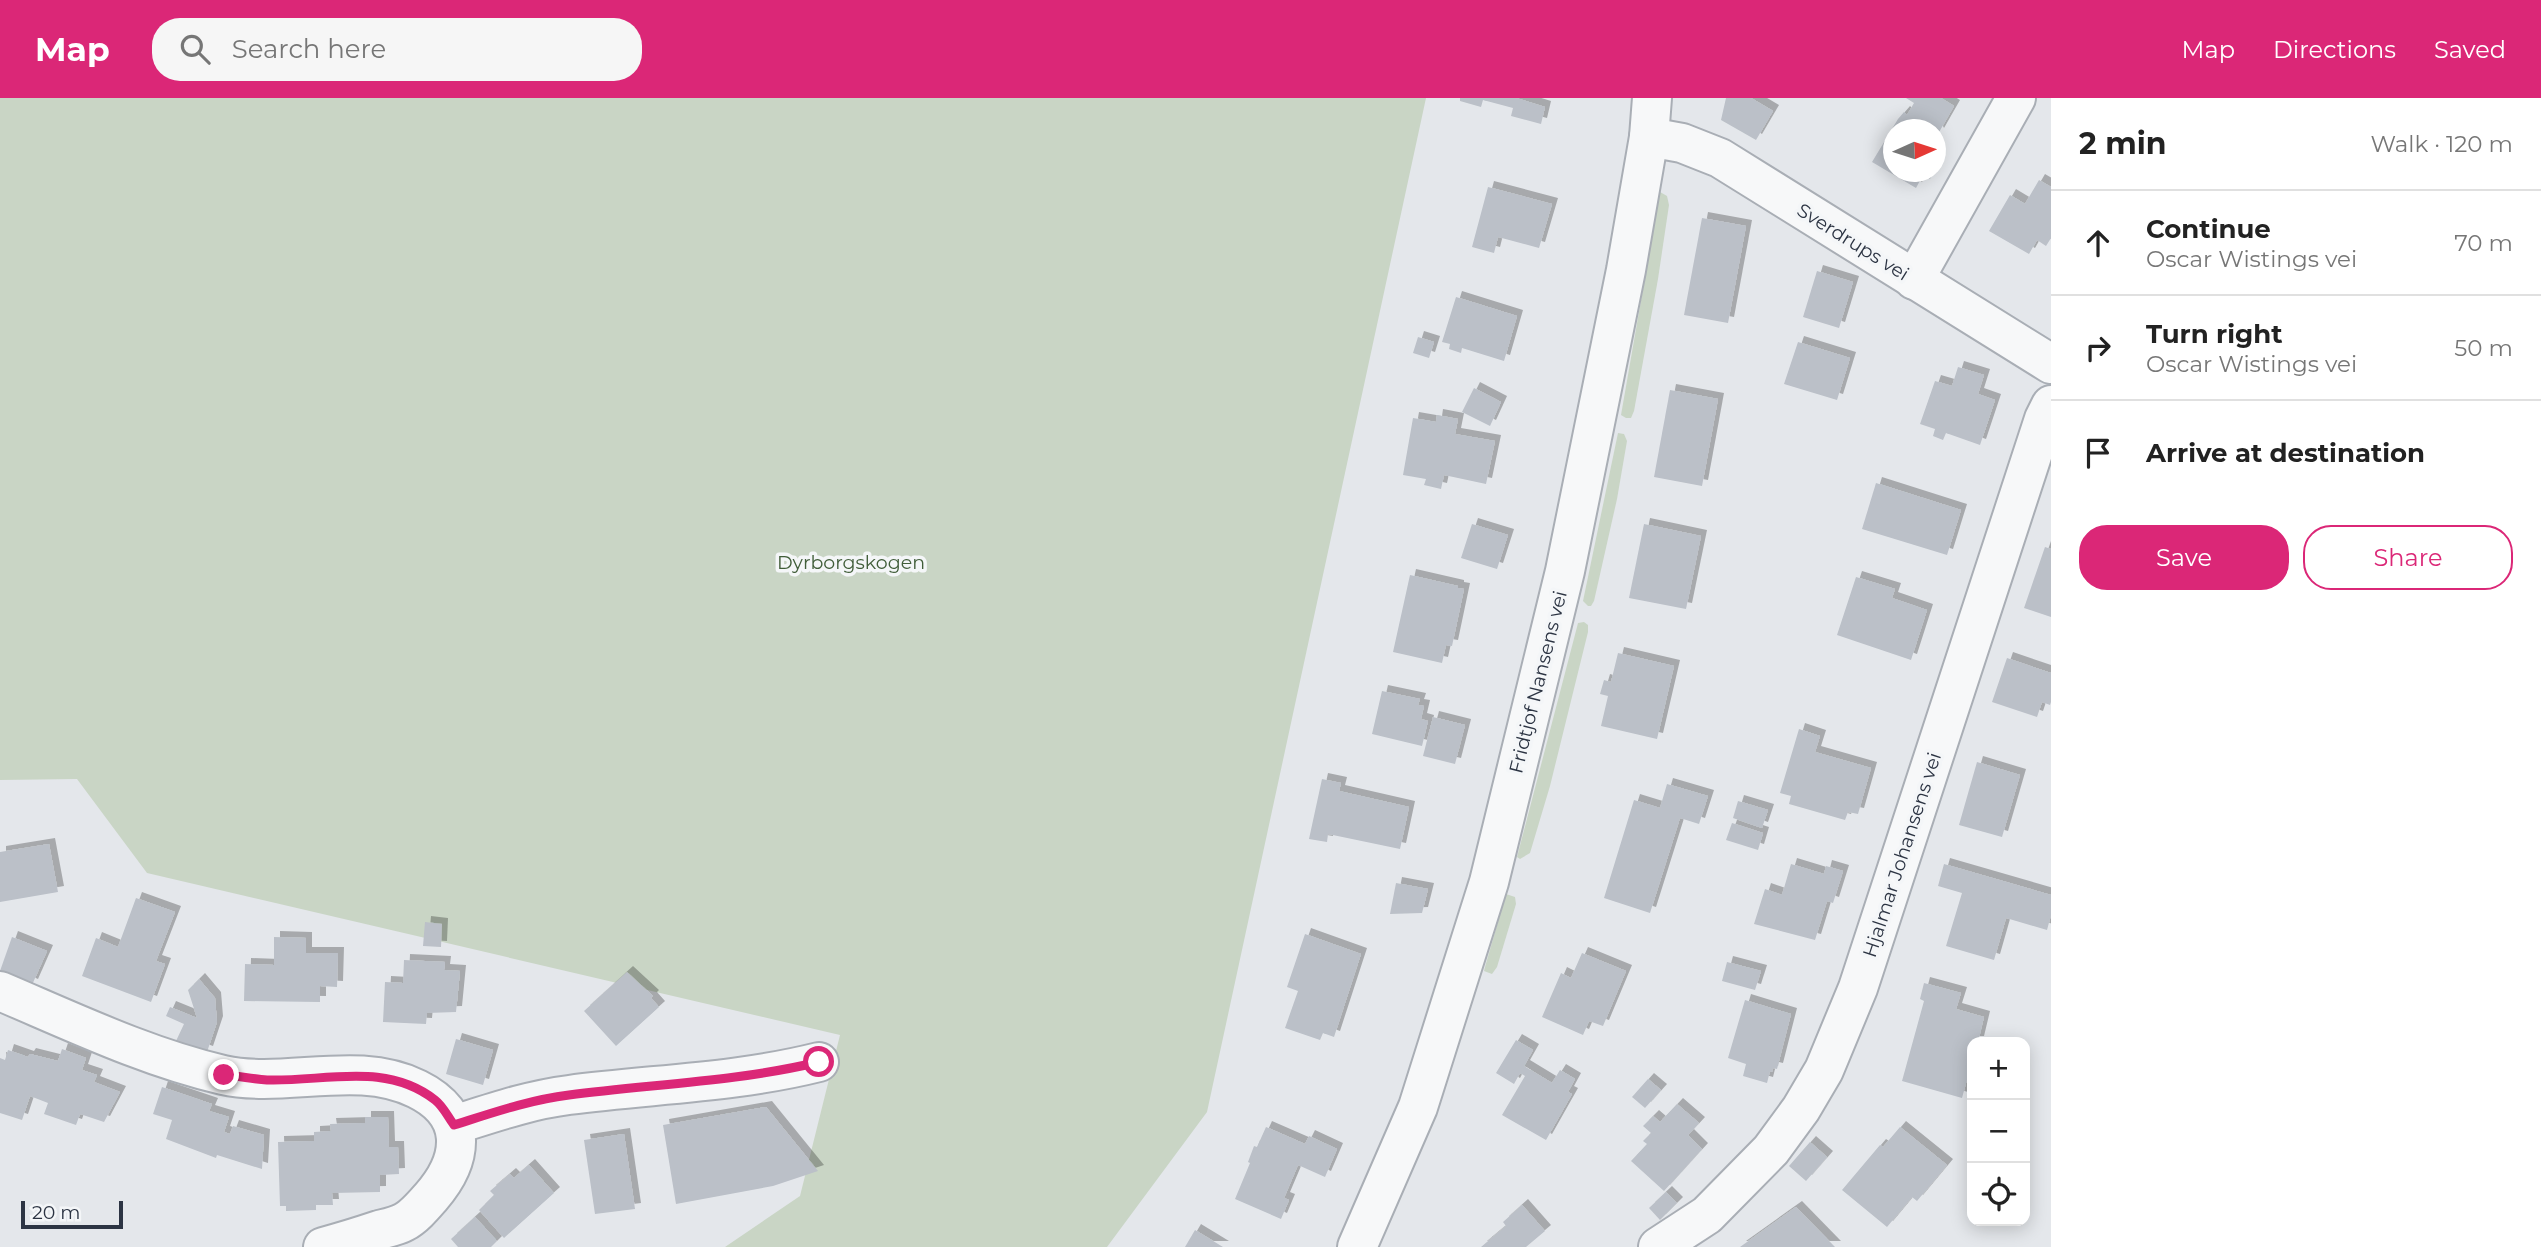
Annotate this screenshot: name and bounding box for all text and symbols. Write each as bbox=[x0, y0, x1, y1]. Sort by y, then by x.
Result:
search box bbox=[152, 18, 642, 81]
text: Map bbox=[35, 29, 110, 69]
icon: search bbox=[176, 30, 214, 68]
text: Search here bbox=[232, 33, 386, 65]
text: Map bbox=[2182, 35, 2235, 64]
text: Directions bbox=[2273, 35, 2396, 64]
text: Saved bbox=[2434, 35, 2506, 64]
north arrow bbox=[1883, 119, 1946, 182]
text: 2 min bbox=[2079, 125, 2166, 162]
text: Walk · 120 m bbox=[2370, 130, 2513, 158]
street label: Sverdrups vei bbox=[1793, 198, 1913, 286]
text: Continue bbox=[2146, 213, 2271, 245]
icon: ahead bbox=[2079, 224, 2117, 262]
text: 70 m bbox=[2454, 229, 2513, 257]
text: Oscar Wistings vei bbox=[2146, 245, 2357, 273]
text: Turn right bbox=[2146, 318, 2282, 350]
icon: right bbox=[2079, 329, 2117, 367]
text: 50 m bbox=[2454, 334, 2513, 362]
text: Oscar Wistings vei bbox=[2146, 350, 2357, 378]
icon: arrive bbox=[2079, 434, 2117, 472]
text: Arrive at destination bbox=[2146, 437, 2425, 469]
button: Save bbox=[2079, 525, 2289, 590]
button: Share bbox=[2303, 525, 2513, 590]
park label: Dyrborgskogen bbox=[777, 551, 925, 574]
street label: Fridtjof Nansens vei bbox=[1504, 588, 1572, 776]
street label: Hjalmar Johansens vei bbox=[1858, 750, 1946, 960]
map controls bbox=[1967, 1037, 2030, 1226]
button: + bbox=[1967, 1037, 2030, 1100]
route start bbox=[803, 1046, 834, 1077]
route end bbox=[208, 1059, 239, 1090]
button: − bbox=[1967, 1100, 2030, 1163]
button: locate bbox=[1967, 1163, 2030, 1226]
scale bar bbox=[21, 1198, 122, 1230]
text: 20 m bbox=[32, 1201, 80, 1224]

